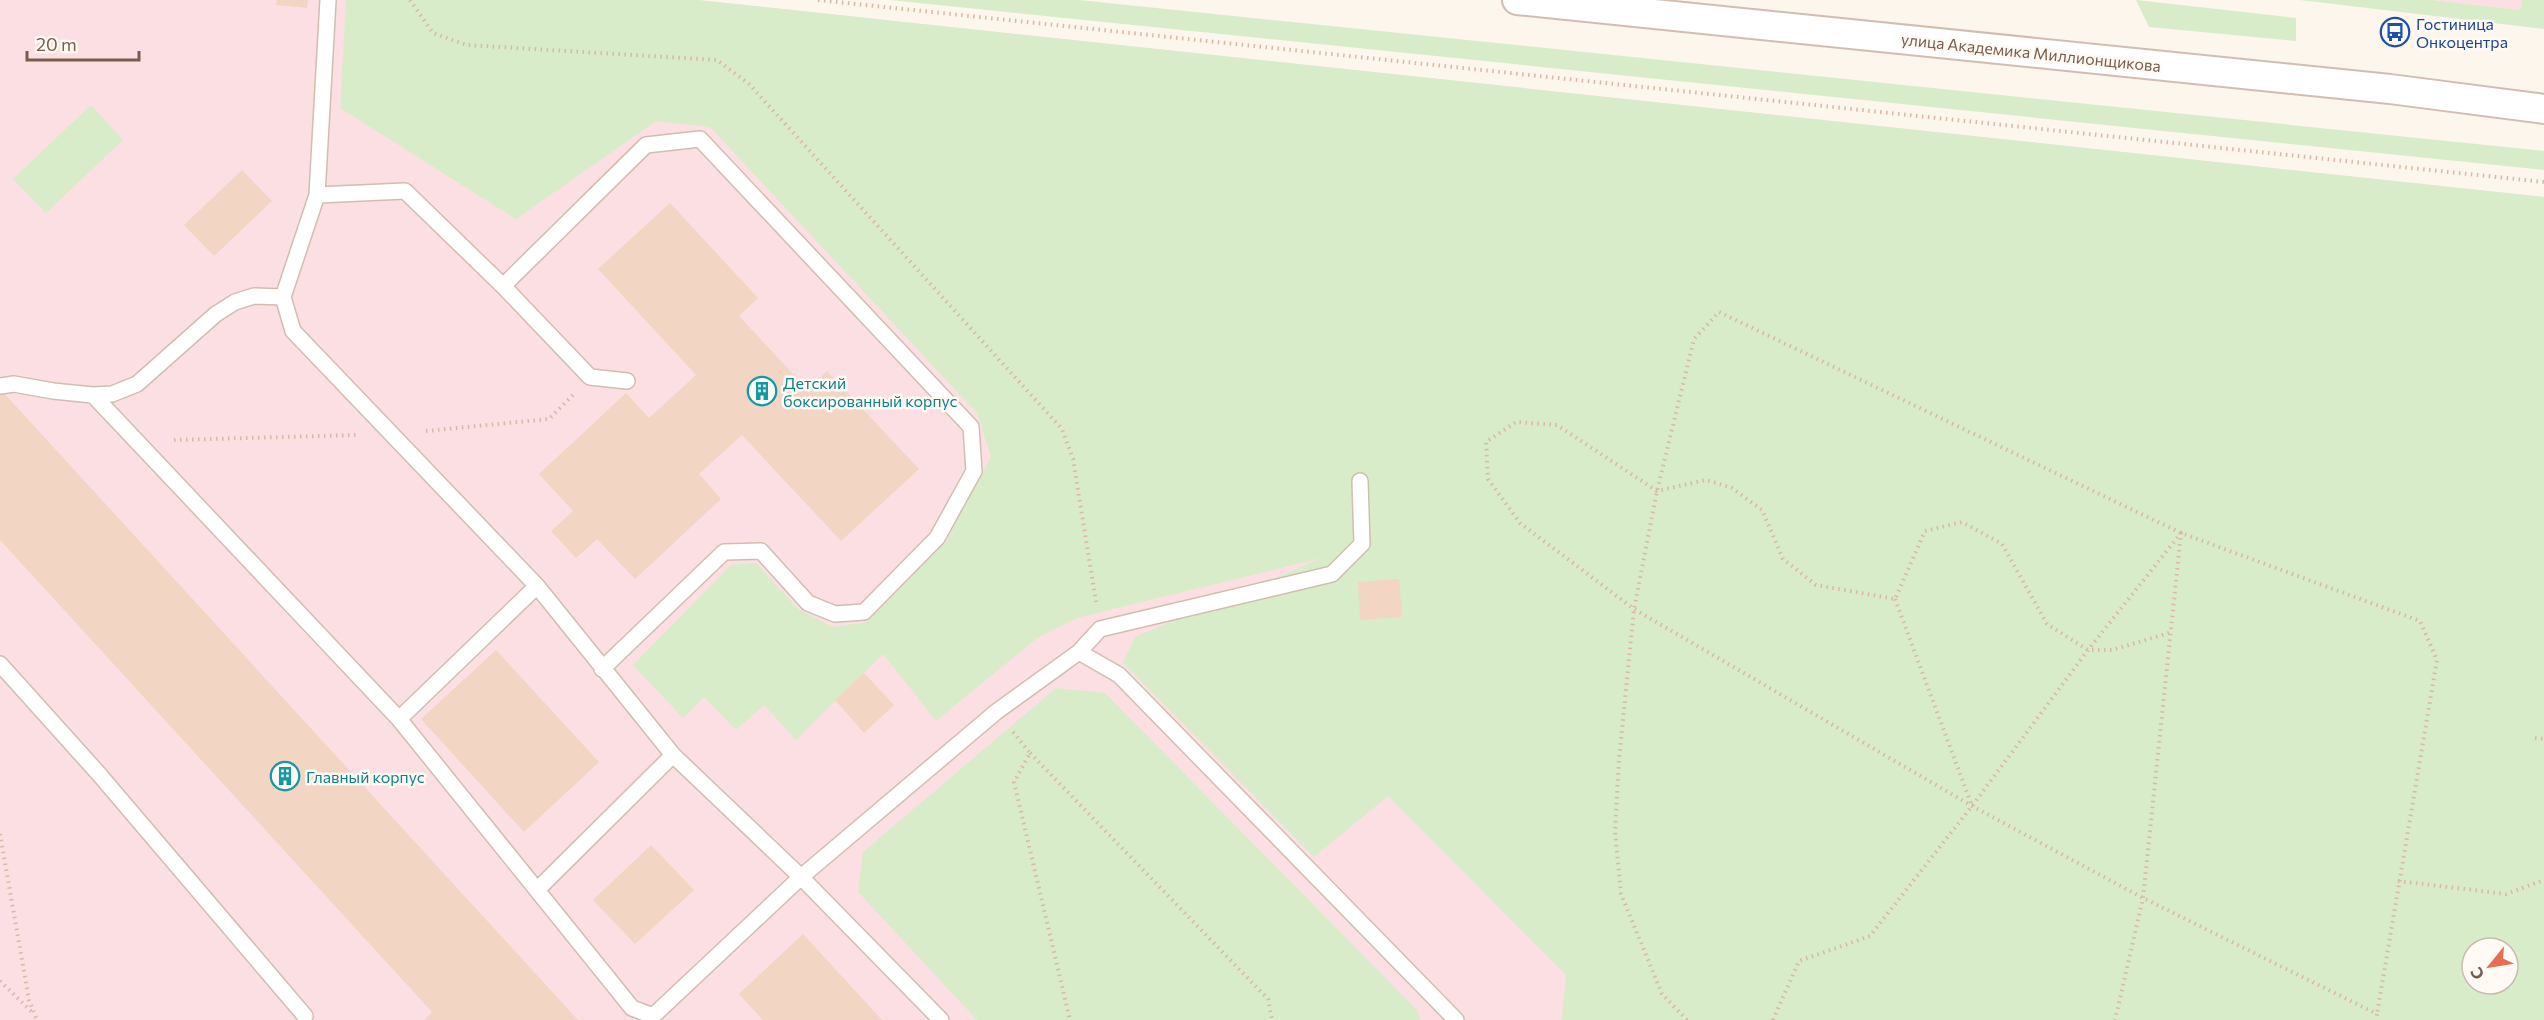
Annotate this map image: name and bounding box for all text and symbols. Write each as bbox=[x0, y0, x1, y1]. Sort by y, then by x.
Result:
place label: Гостиница Онкоцентра bbox=[2416, 14, 2508, 51]
bus stop icon: Гостиница Онкоцентра bbox=[2379, 16, 2411, 48]
scale bar bbox=[27, 24, 140, 62]
street label: улица Академика Миллионщикова bbox=[1900, 29, 2162, 75]
text: 20 m bbox=[36, 33, 77, 55]
place label: Детский боксированный корпус bbox=[783, 373, 958, 410]
building icon: Детский боксированный корпус bbox=[746, 375, 778, 407]
building icon: Главный корпус bbox=[269, 760, 301, 792]
place label: Главный корпус bbox=[306, 767, 425, 786]
north arrow bbox=[2460, 936, 2520, 996]
text: С bbox=[2466, 964, 2488, 983]

